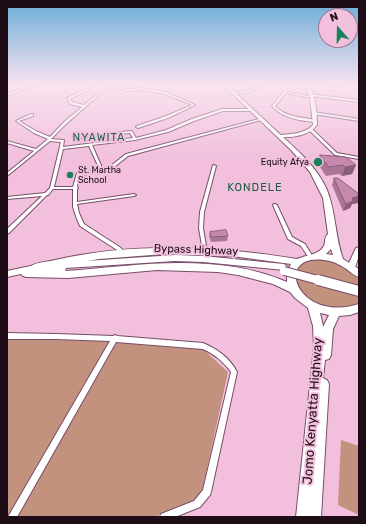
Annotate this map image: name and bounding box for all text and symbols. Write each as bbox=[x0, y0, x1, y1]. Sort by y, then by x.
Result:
north arrow bbox=[318, 8, 358, 48]
text: N bbox=[328, 10, 340, 25]
district label: NYAWITA bbox=[73, 131, 125, 145]
marker: Equity Afya bbox=[312, 156, 324, 168]
place label: Equity Afya bbox=[261, 157, 309, 167]
place label: St. Martha School bbox=[78, 165, 121, 186]
marker: St. Martha School bbox=[65, 170, 75, 180]
district label: KONDELE bbox=[227, 181, 283, 195]
street label: Bypass Highway bbox=[154, 242, 238, 258]
street label: Jomo Kenyatta Highway bbox=[300, 337, 326, 485]

